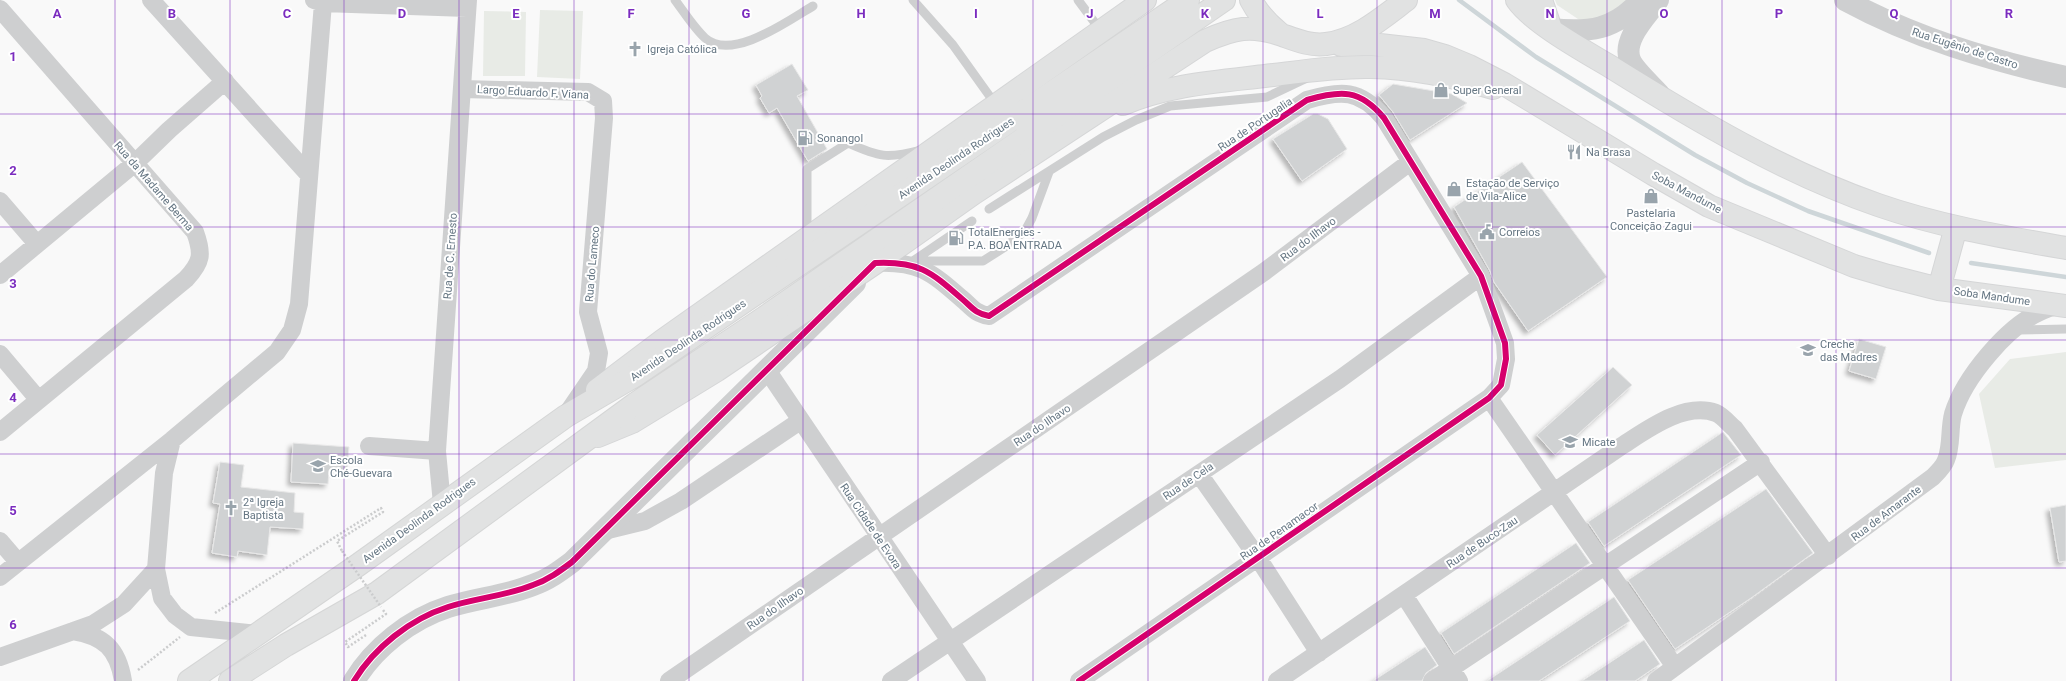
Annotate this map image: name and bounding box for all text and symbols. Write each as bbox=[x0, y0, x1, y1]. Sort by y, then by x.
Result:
text: A bbox=[53, 6, 62, 21]
text: B bbox=[168, 6, 176, 21]
text: C bbox=[283, 6, 292, 21]
text: D bbox=[398, 6, 406, 21]
text: E bbox=[512, 6, 520, 21]
text: F bbox=[627, 6, 635, 21]
text: G bbox=[742, 6, 751, 21]
text: H bbox=[856, 6, 866, 21]
text: I bbox=[974, 6, 978, 21]
text: J bbox=[1086, 6, 1094, 21]
text: K bbox=[1201, 6, 1210, 21]
text: L bbox=[1316, 6, 1324, 21]
text: M bbox=[1429, 6, 1441, 21]
text: N bbox=[1545, 6, 1555, 21]
text: O bbox=[1660, 6, 1669, 21]
text: P bbox=[1775, 6, 1783, 21]
text: Q bbox=[1890, 6, 1899, 21]
text: R bbox=[2005, 6, 2014, 21]
street label: Rua Eugênio de Castro bbox=[1910, 25, 2019, 72]
church icon: Igreja Católica bbox=[626, 40, 644, 58]
place label: Igreja Católica bbox=[647, 43, 717, 56]
text: 1 bbox=[9, 49, 17, 64]
shop icon: Super General bbox=[1432, 81, 1450, 99]
street label: Largo Eduardo F. Viana bbox=[477, 83, 589, 102]
place label: Super General bbox=[1453, 84, 1521, 97]
street label: Rua de Portugalia bbox=[1216, 95, 1295, 154]
street label: Avenida Deolinda Rodrigues bbox=[896, 115, 1017, 202]
fuel station icon: Sonangol bbox=[796, 129, 814, 147]
place label: Sonangol bbox=[817, 132, 863, 145]
street label: Rua da Madame Berma bbox=[111, 139, 196, 234]
restaurant icon: Na Brasa bbox=[1565, 143, 1583, 161]
place label: Na Brasa bbox=[1586, 146, 1631, 159]
text: 2 bbox=[9, 163, 17, 178]
street label: Soba Mandume bbox=[1650, 169, 1724, 216]
place label: Estação de Serviço de Vila-Alice bbox=[1466, 177, 1559, 203]
shop icon: Estação de Serviço de Vila-Alice bbox=[1445, 180, 1463, 198]
shop icon: Pastelaria Conceição Zagui bbox=[1642, 187, 1660, 205]
place label: Pastelaria Conceição Zagui bbox=[1610, 207, 1692, 233]
street label: Rua de C. Ernesto bbox=[441, 212, 460, 300]
street label: Rua do Ilhavo bbox=[1278, 214, 1339, 264]
public building icon: Correios bbox=[1478, 223, 1496, 241]
street label: Rua do Lameco bbox=[583, 226, 602, 303]
place label: TotalEnergies - P.A. BOA ENTRADA bbox=[968, 226, 1063, 252]
place label: Correios bbox=[1499, 226, 1541, 239]
fuel station icon: TotalEnergies - P.A. BOA ENTRADA bbox=[947, 229, 965, 247]
text: 3 bbox=[9, 276, 17, 291]
street label: Soba Mandume bbox=[1953, 285, 2031, 308]
street label: Avenida Deolinda Rodrigues bbox=[628, 297, 749, 384]
place label: Creche das Madres bbox=[1820, 338, 1878, 364]
school or university icon: Creche das Madres bbox=[1799, 341, 1817, 359]
text: 4 bbox=[9, 390, 17, 405]
street label: Rua do Ilhavo bbox=[1011, 402, 1073, 449]
school or university icon: Micate bbox=[1561, 433, 1579, 451]
place label: Micate bbox=[1582, 436, 1616, 449]
place label: Escola Ché-Guevara bbox=[330, 454, 392, 480]
school or university icon: Escola Ché-Guevara bbox=[309, 457, 327, 475]
street label: Rua de Cela bbox=[1161, 460, 1216, 503]
street label: Avenida Deolinda Rodrigues bbox=[360, 475, 479, 566]
street label: Rua Cidade de Evora bbox=[837, 481, 904, 571]
street label: Rua de Amarante bbox=[1849, 483, 1924, 544]
place label: 2ª Igreja Baptista bbox=[243, 496, 284, 522]
church icon: 2ª Igreja Baptista bbox=[222, 499, 240, 517]
street label: Rua de Penamacor bbox=[1238, 499, 1321, 563]
text: 5 bbox=[9, 503, 17, 518]
street label: Rua de Buco-Zau bbox=[1444, 514, 1520, 571]
street label: Rua do Ilhavo bbox=[745, 584, 806, 633]
text: 6 bbox=[9, 617, 17, 632]

